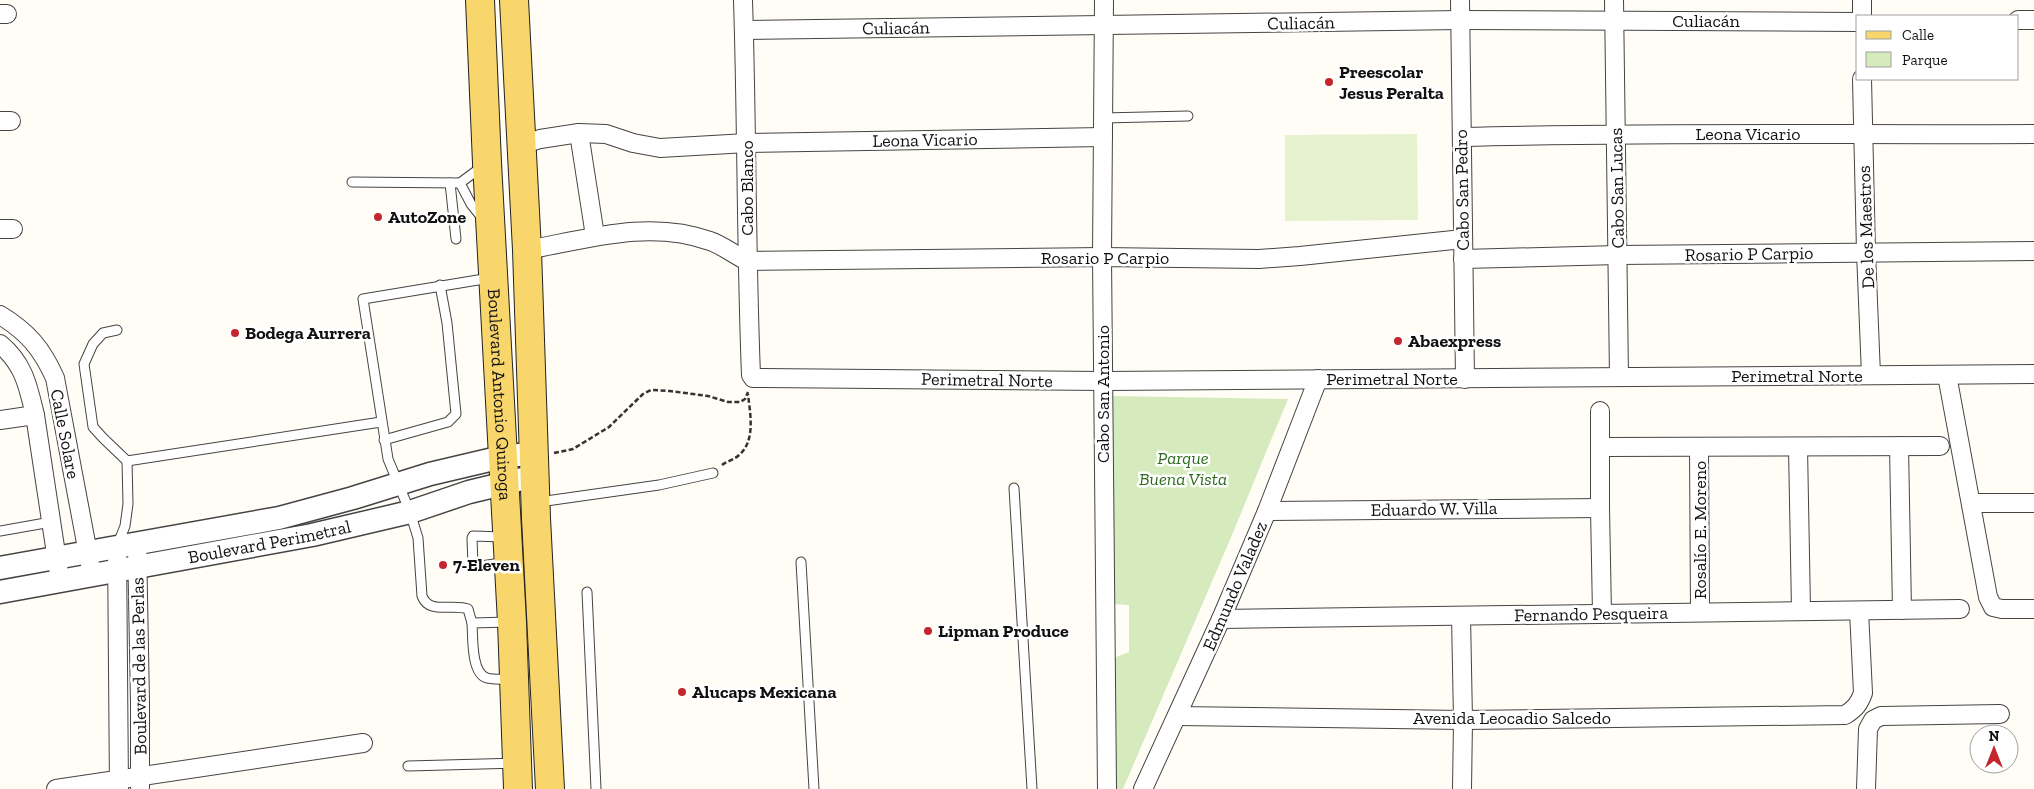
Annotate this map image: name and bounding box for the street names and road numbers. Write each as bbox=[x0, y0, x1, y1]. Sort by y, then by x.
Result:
street label: Culiacán bbox=[1672, 10, 1740, 32]
street label: Culiacán bbox=[1267, 11, 1336, 35]
street label: Culiacán bbox=[862, 16, 931, 40]
street label: Leona Vicario bbox=[1695, 123, 1801, 145]
street label: Cabo San Lucas bbox=[1605, 127, 1629, 248]
street label: Leona Vicario bbox=[872, 128, 978, 152]
street label: Cabo San Pedro bbox=[1450, 129, 1474, 251]
street label: Cabo Blanco bbox=[736, 140, 758, 236]
street label: De los Maestros bbox=[1853, 165, 1879, 289]
street label: Rosario P Carpio bbox=[1684, 242, 1814, 266]
street label: Rosario P Carpio bbox=[1041, 247, 1169, 269]
street label: Boulevard Antonio Quiroga bbox=[483, 288, 516, 501]
street label: Cabo San Antonio bbox=[1092, 325, 1114, 463]
street label: Perimetral Norte bbox=[1731, 365, 1863, 387]
street label: Perimetral Norte bbox=[921, 368, 1053, 392]
street label: Perimetral Norte bbox=[1326, 368, 1458, 390]
street label: Calle Solare bbox=[46, 387, 84, 481]
street label: Rosalío E. Moreno bbox=[1689, 461, 1711, 599]
street label: Eduardo W. Villa bbox=[1370, 497, 1498, 521]
street label: Boulevard Perimetral bbox=[186, 515, 353, 568]
street label: Edmundo Valadez bbox=[1198, 518, 1272, 654]
street label: Boulevard de las Perlas bbox=[126, 577, 152, 755]
street label: Fernando Pesqueira bbox=[1514, 602, 1668, 626]
street label: Avenida Leocadio Salcedo bbox=[1413, 707, 1611, 729]

